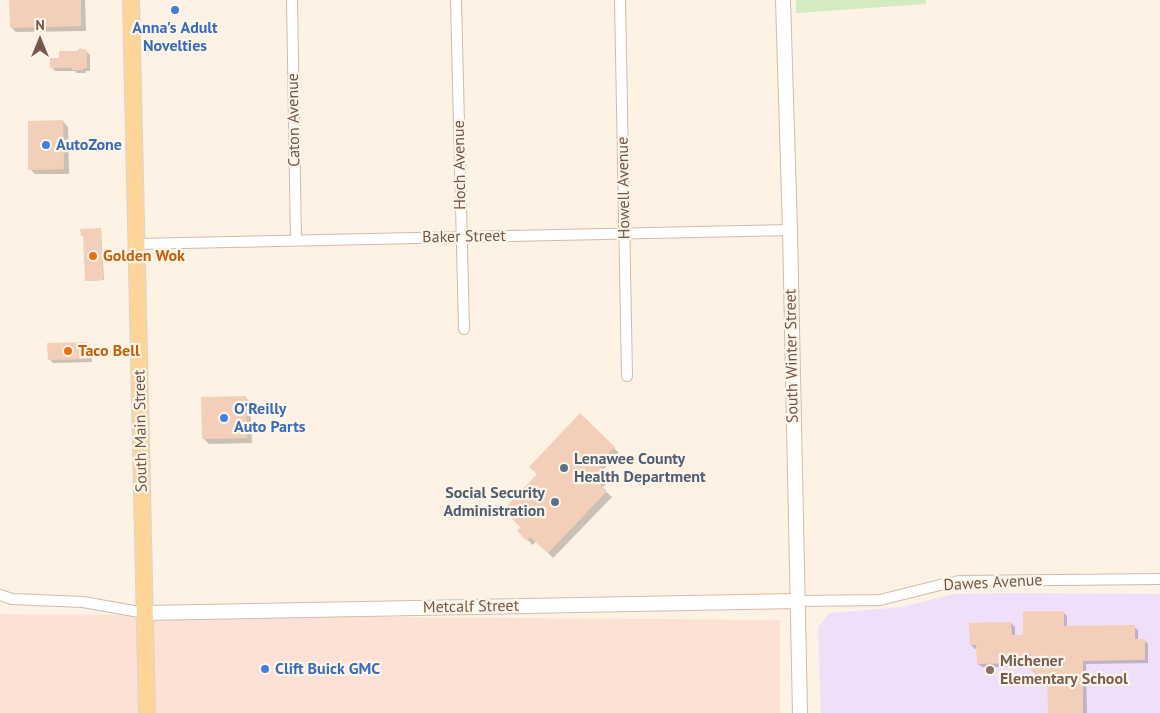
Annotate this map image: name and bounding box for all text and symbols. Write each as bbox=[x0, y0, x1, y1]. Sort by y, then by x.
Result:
marker: Anna's Adult Novelties bbox=[169, 4, 181, 16]
north arrow bbox=[15, 15, 65, 65]
text: N bbox=[35, 16, 45, 34]
place label: Anna's Adult Novelties bbox=[132, 18, 218, 56]
street label: Caton Avenue bbox=[284, 73, 304, 167]
street label: Hoch Avenue bbox=[450, 120, 470, 210]
place label: AutoZone bbox=[56, 135, 122, 155]
street label: Howell Avenue bbox=[614, 137, 634, 239]
marker: AutoZone bbox=[40, 139, 52, 151]
street label: Baker Street bbox=[422, 227, 506, 247]
place label: Golden Wok bbox=[103, 246, 185, 266]
marker: Golden Wok bbox=[87, 250, 99, 262]
street label: South Winter Street bbox=[781, 289, 803, 423]
place label: Taco Bell bbox=[78, 341, 140, 361]
marker: Taco Bell bbox=[62, 345, 74, 357]
street label: South Main Street bbox=[130, 369, 152, 493]
place label: O'Reilly Auto Parts bbox=[234, 399, 305, 437]
marker: O'Reilly Auto Parts bbox=[218, 412, 230, 424]
place label: Lenawee County Health Department bbox=[574, 449, 706, 487]
marker: Lenawee County Health Department bbox=[558, 462, 570, 474]
place label: Social Security Administration bbox=[443, 483, 545, 521]
marker: Social Security Administration bbox=[549, 496, 561, 508]
street label: Dawes Avenue bbox=[943, 571, 1043, 595]
street label: Metcalf Street bbox=[423, 597, 519, 617]
place label: Michener Elementary School bbox=[1000, 651, 1128, 689]
place label: Clift Buick GMC bbox=[275, 659, 380, 679]
marker: Clift Buick GMC bbox=[259, 663, 271, 675]
marker: Michener Elementary School bbox=[984, 664, 996, 676]

